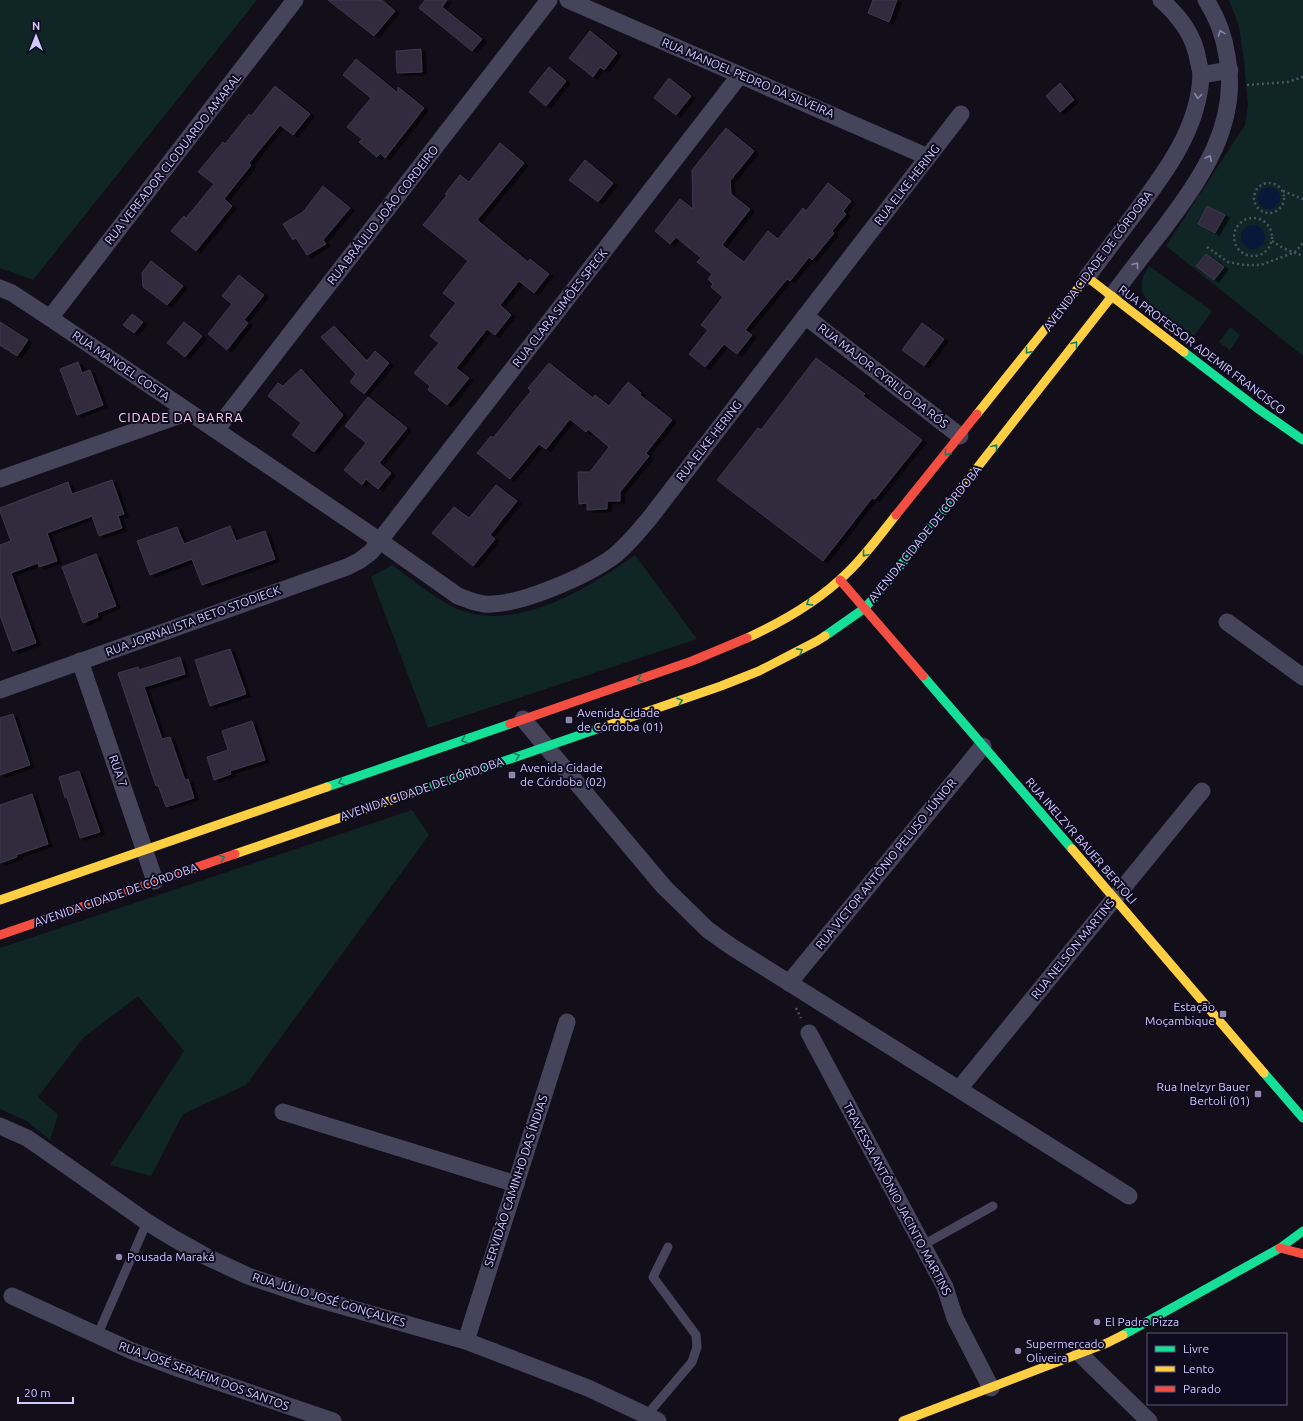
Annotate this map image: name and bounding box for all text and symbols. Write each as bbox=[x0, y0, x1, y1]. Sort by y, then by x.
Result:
north arrow bbox=[16, 16, 56, 56]
text: N bbox=[32, 20, 40, 32]
one-way arrow bbox=[1218, 30, 1226, 37]
street label: RUA MANOEL PEDRO DA SILVEIRA bbox=[660, 35, 837, 120]
street label: RUA VEREADOR CLODUARDO AMARAL bbox=[102, 71, 243, 247]
one-way arrow bbox=[1194, 93, 1203, 99]
street label: RUA ELKE HERING bbox=[871, 142, 942, 227]
street label: RUA BRÁULIO JOÃO CORDEIRO bbox=[324, 143, 441, 287]
one-way arrow bbox=[1205, 155, 1212, 162]
street label: AVENIDA CIDADE DE CÓRDOBA bbox=[1041, 188, 1155, 333]
street label: RUA CLARA SIMÕES SPECK bbox=[510, 246, 610, 369]
one-way arrow bbox=[1131, 262, 1138, 269]
street label: RUA PROFESSOR ADEMIR FRANCISCO bbox=[1116, 282, 1288, 417]
street label: RUA MAJOR CYRILLO DA RÓS bbox=[816, 321, 951, 430]
street label: RUA MANOEL COSTA bbox=[70, 328, 173, 403]
one-way arrow bbox=[1070, 342, 1077, 349]
one-way arrow bbox=[1026, 347, 1033, 354]
street label: RUA ELKE HERING bbox=[673, 398, 744, 483]
district label: CIDADE DA BARRA bbox=[118, 410, 244, 424]
one-way arrow bbox=[990, 444, 997, 451]
one-way arrow bbox=[945, 448, 952, 455]
street label: AVENIDA CIDADE DE CÓRDOBA bbox=[866, 463, 984, 605]
one-way arrow bbox=[863, 549, 870, 556]
street label: RUA JORNALISTA BETO STODIECK bbox=[104, 583, 283, 658]
one-way arrow bbox=[806, 598, 813, 606]
one-way arrow bbox=[796, 648, 803, 656]
one-way arrow bbox=[637, 674, 644, 683]
one-way arrow bbox=[676, 697, 683, 705]
place label: Avenida Cidade de Córdoba (01) bbox=[577, 706, 663, 734]
marker: Avenida Cidade de Córdoba (01) bbox=[564, 715, 574, 725]
one-way arrow bbox=[461, 735, 468, 743]
one-way arrow bbox=[513, 752, 520, 761]
street label: RUA 7 bbox=[107, 753, 130, 789]
street label: AVENIDA CIDADE DE CÓRDOBA bbox=[339, 754, 505, 823]
place label: Avenida Cidade de Córdoba (02) bbox=[520, 761, 606, 789]
marker: Avenida Cidade de Córdoba (02) bbox=[507, 770, 517, 780]
street label: RUA INELZYR BAUER BERTOLI bbox=[1023, 775, 1140, 906]
street label: RUA VICTOR ANTÔNIO PELUSO JÚNIOR bbox=[813, 776, 959, 951]
one-way arrow bbox=[338, 778, 345, 786]
one-way arrow bbox=[219, 854, 226, 863]
street label: AVENIDA CIDADE DE CÓRDOBA bbox=[33, 860, 199, 929]
street label: RUA NELSON MARTINS bbox=[1028, 896, 1117, 1001]
place label: Estação Moçambique bbox=[1145, 1000, 1215, 1027]
marker: Estação Moçambique bbox=[1218, 1009, 1228, 1019]
place label: Rua Inelzyr Bauer Bertoli (01) bbox=[1157, 1080, 1250, 1108]
marker: Rua Inelzyr Bauer Bertoli (01) bbox=[1253, 1089, 1263, 1099]
street label: SERVIDÃO CAMINHO DAS ÍNDIAS bbox=[482, 1093, 550, 1268]
street label: TRAVESSA ANTÔNIO JACINTO MARTINS bbox=[841, 1100, 954, 1297]
place label: Pousada Maraká bbox=[127, 1250, 215, 1263]
marker: Pousada Maraká bbox=[114, 1252, 124, 1262]
street label: RUA JÚLIO JOSÉ GONÇALVES bbox=[251, 1270, 407, 1329]
place label: El Padre Pizza bbox=[1105, 1315, 1179, 1328]
marker: El Padre Pizza bbox=[1092, 1317, 1102, 1327]
legend bbox=[1147, 1333, 1287, 1405]
place label: Supermercado Oliveira bbox=[1026, 1337, 1105, 1364]
street label: RUA JOSÉ SERAFIM DOS SANTOS bbox=[117, 1339, 291, 1412]
text: Livre bbox=[1183, 1342, 1209, 1355]
marker: Supermercado Oliveira bbox=[1013, 1346, 1023, 1356]
text: Lento bbox=[1183, 1362, 1214, 1375]
scale bar bbox=[18, 1379, 73, 1405]
text: Parado bbox=[1183, 1382, 1221, 1395]
text: 20 m bbox=[24, 1386, 51, 1399]

